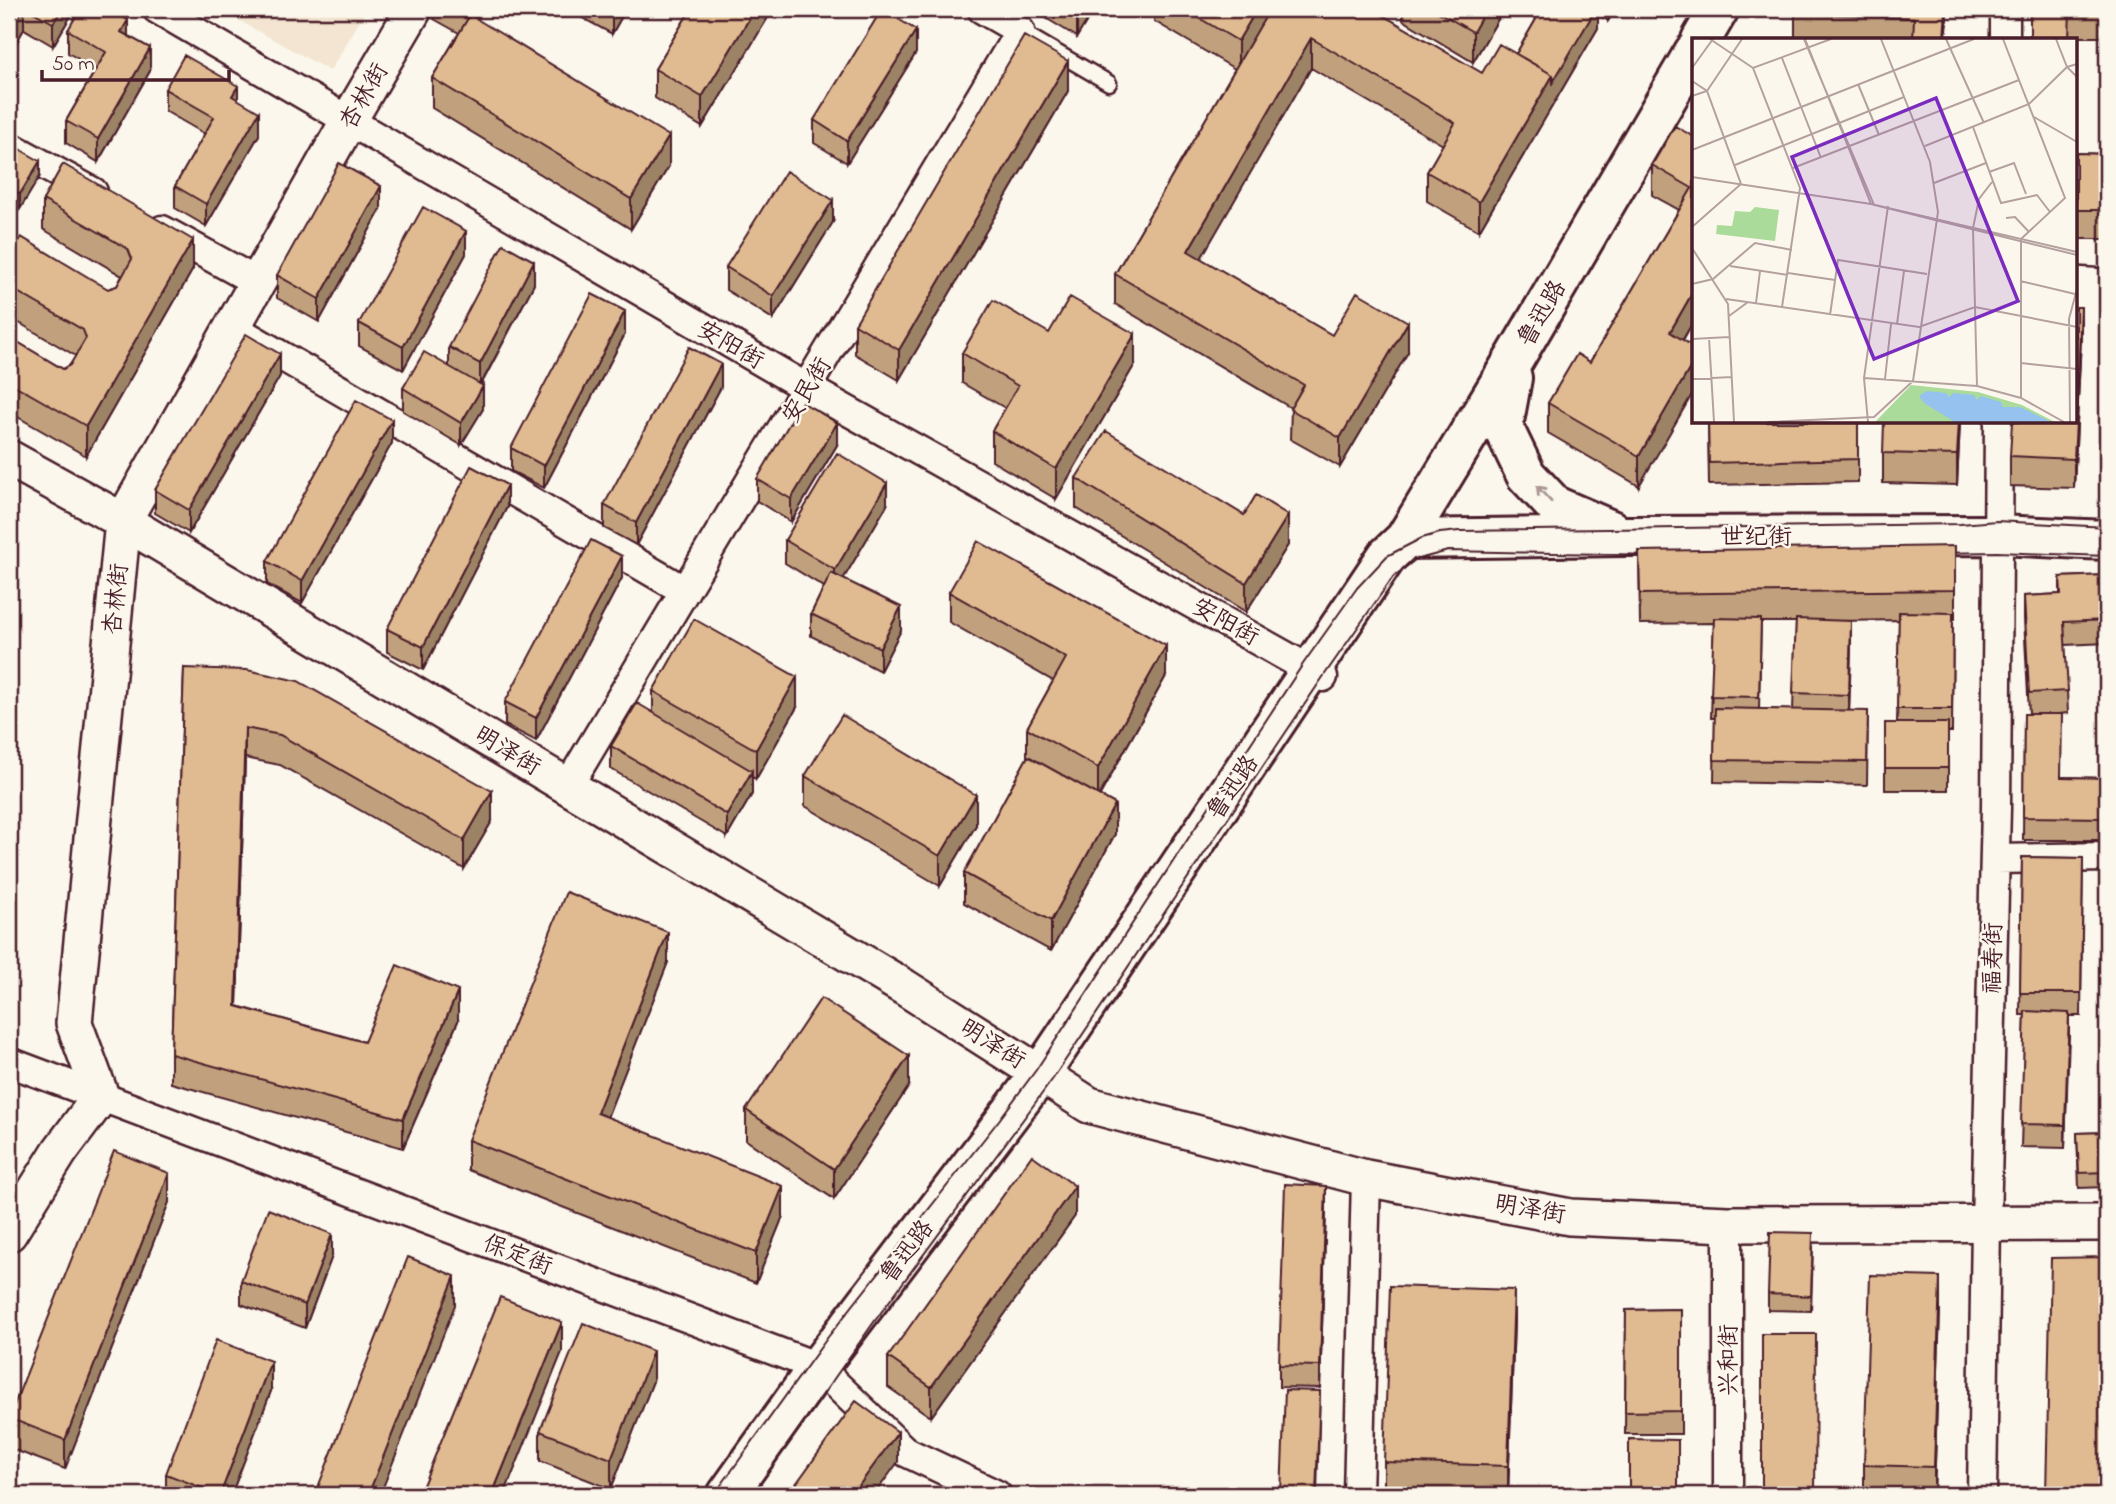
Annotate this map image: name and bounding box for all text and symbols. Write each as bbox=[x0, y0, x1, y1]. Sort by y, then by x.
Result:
scale bar bbox=[42, 38, 229, 82]
inset map bbox=[1692, 38, 2078, 424]
text: 50 m bbox=[52, 50, 95, 80]
street label: 杏林街 bbox=[332, 57, 398, 137]
street label: 鲁迅路 bbox=[1510, 274, 1576, 354]
street label: 安阳街 bbox=[690, 313, 770, 379]
street label: 安民街 bbox=[775, 351, 842, 431]
one-way arrow bbox=[1536, 485, 1552, 503]
street label: 世纪街 bbox=[1720, 521, 1792, 556]
street label: 杏林街 bbox=[96, 562, 139, 637]
street label: 安阳街 bbox=[1185, 590, 1265, 656]
street label: 明泽街 bbox=[467, 719, 547, 786]
street label: 鲁迅路 bbox=[1199, 749, 1269, 828]
street label: 福寿街 bbox=[1976, 922, 2013, 994]
street label: 明泽街 bbox=[952, 1011, 1031, 1079]
street label: 明泽街 bbox=[1491, 1187, 1568, 1234]
street label: 鲁迅路 bbox=[872, 1213, 944, 1292]
street label: 保定街 bbox=[477, 1227, 557, 1286]
street label: 兴和街 bbox=[1713, 1324, 1748, 1396]

